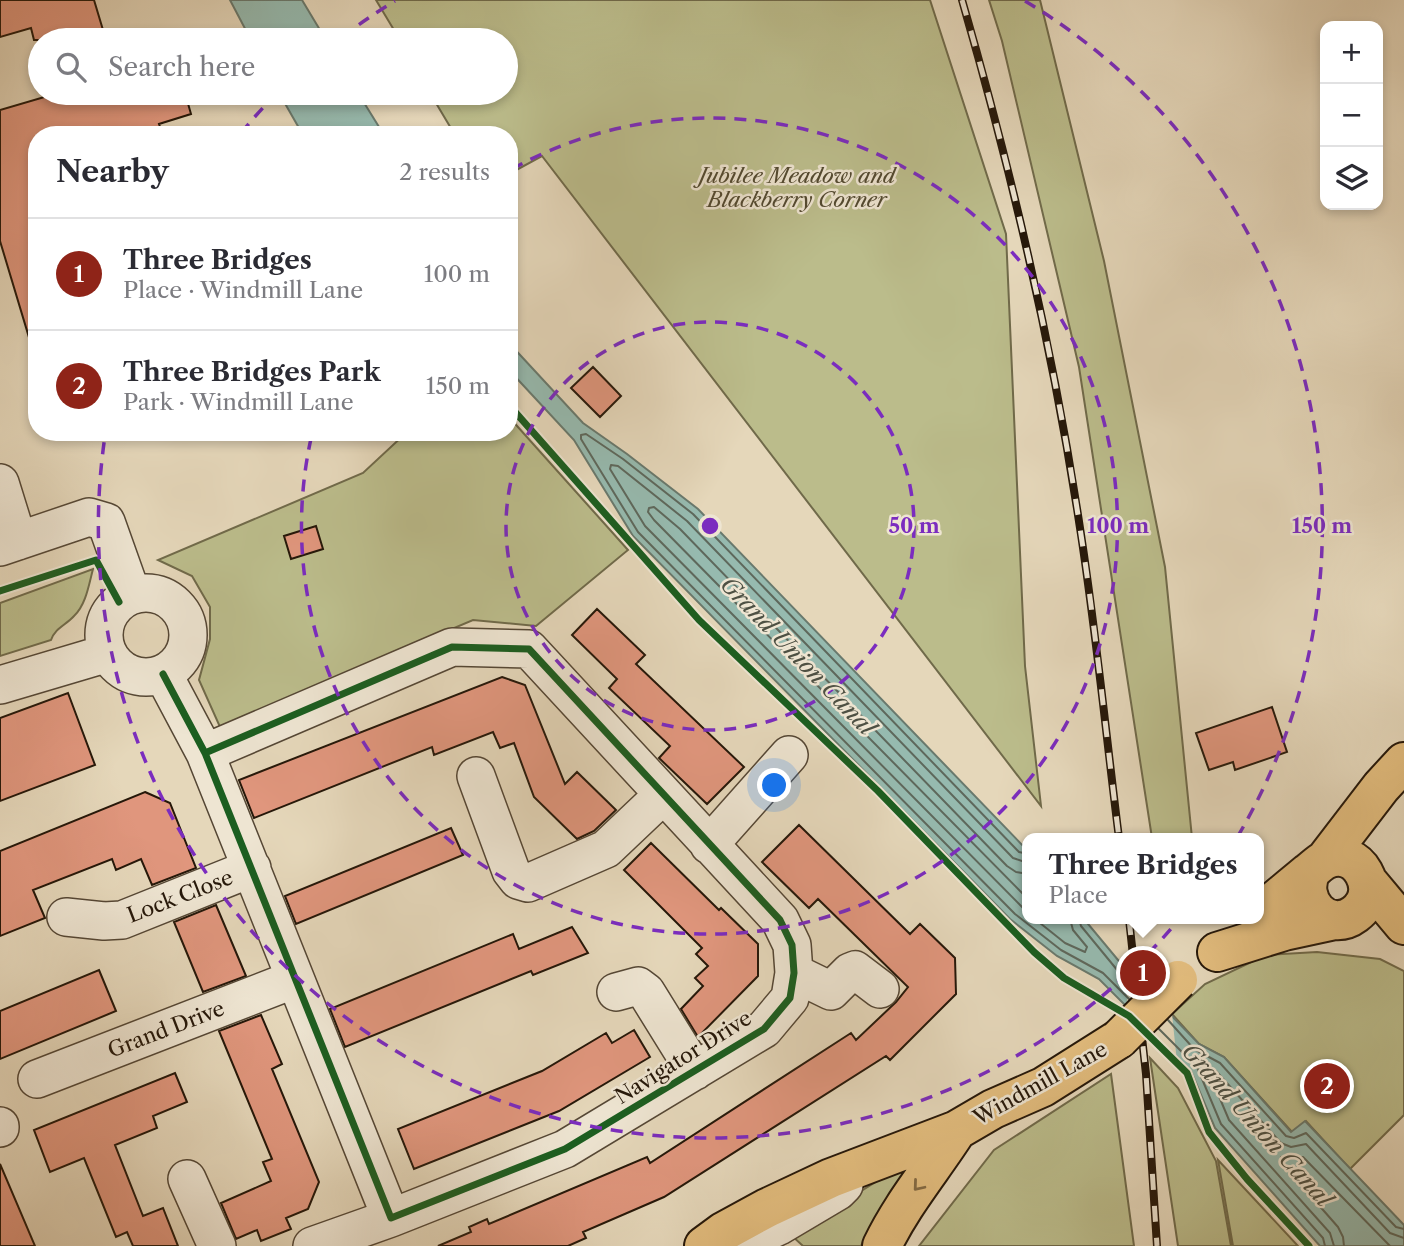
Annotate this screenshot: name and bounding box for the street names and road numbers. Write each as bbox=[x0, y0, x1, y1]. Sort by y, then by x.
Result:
street label: Lock Close bbox=[124, 864, 236, 928]
street label: Grand Drive bbox=[104, 995, 228, 1063]
street label: Navigator Drive bbox=[610, 1005, 756, 1109]
street label: Windmill Lane bbox=[968, 1036, 1111, 1131]

